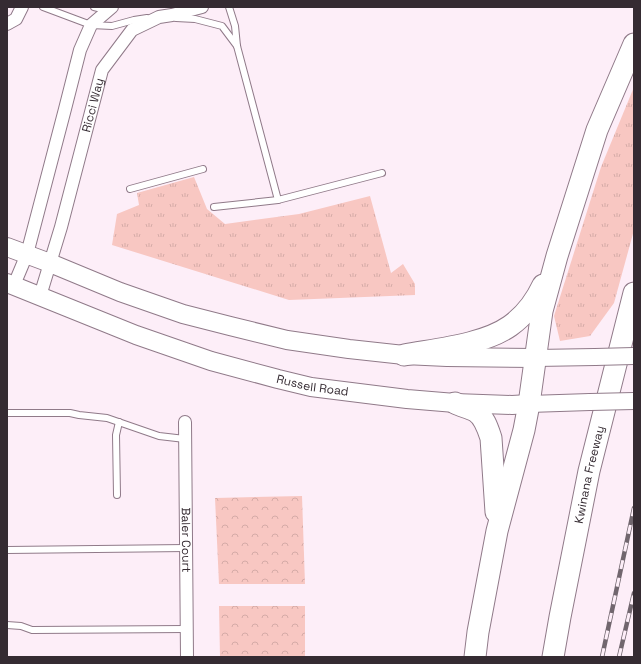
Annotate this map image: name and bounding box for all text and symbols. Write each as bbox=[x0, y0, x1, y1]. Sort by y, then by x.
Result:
street label: Ricci Way bbox=[78, 76, 108, 134]
street label: Russell Road bbox=[275, 371, 349, 400]
street label: Kwinana Freeway bbox=[571, 424, 608, 525]
street label: Baler Court bbox=[178, 507, 194, 573]

